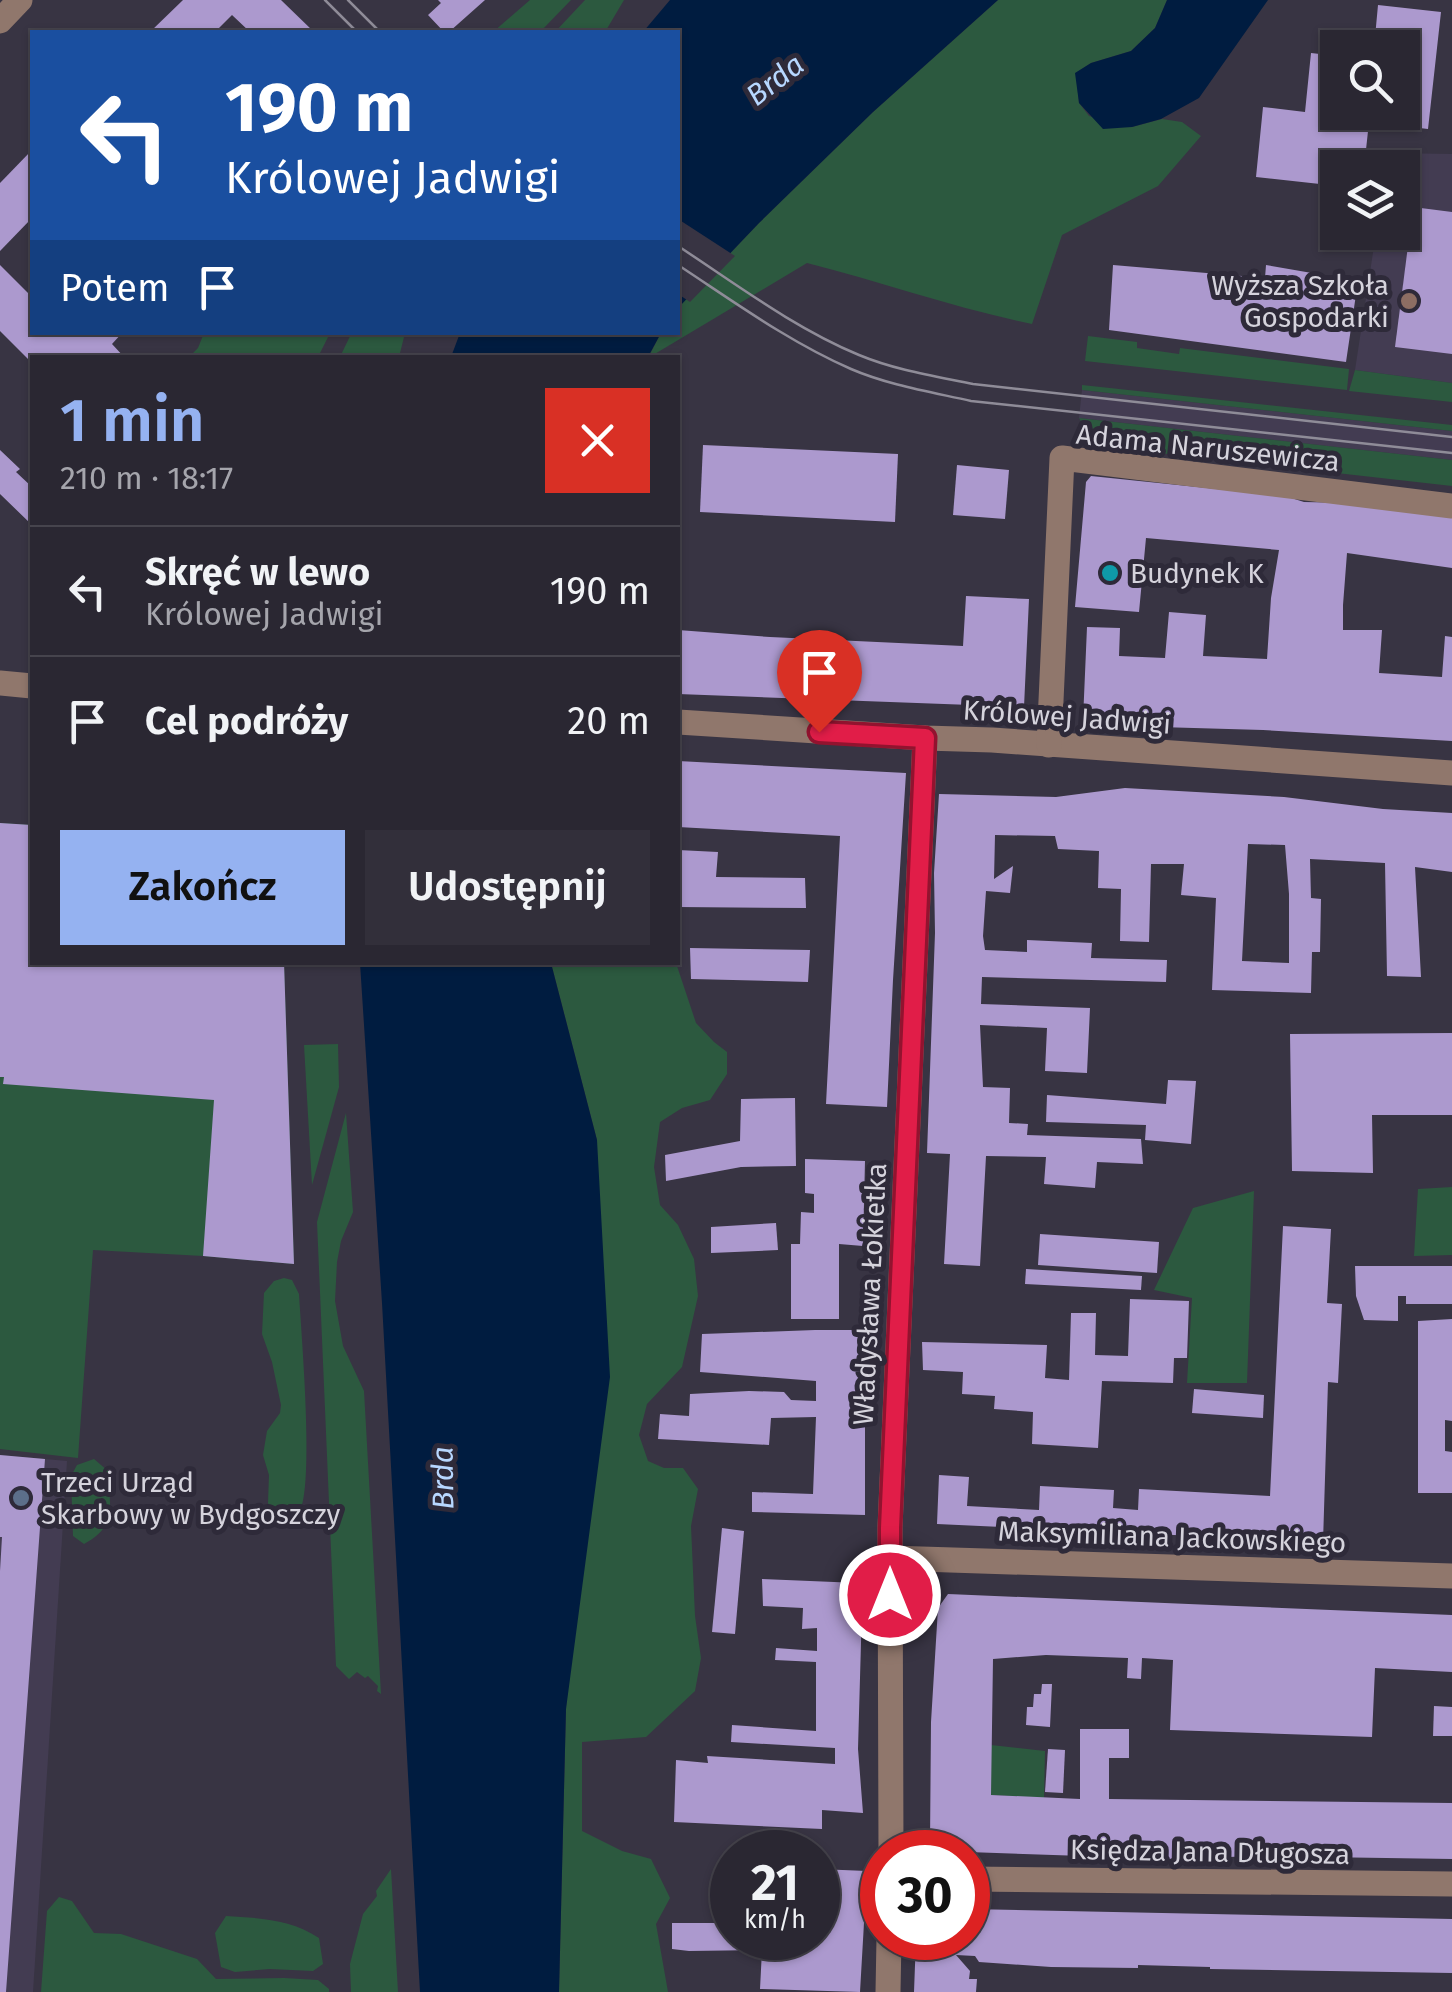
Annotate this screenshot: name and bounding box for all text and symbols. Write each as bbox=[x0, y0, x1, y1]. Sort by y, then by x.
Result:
map controls bbox=[1320, 30, 1420, 250]
button: search bbox=[1320, 30, 1420, 130]
water label: Brda bbox=[739, 46, 811, 114]
text: 190 m bbox=[225, 66, 413, 150]
icon: left bbox=[60, 70, 190, 200]
button: layers bbox=[1320, 150, 1420, 250]
text: Królowej Jadwigi bbox=[225, 151, 561, 205]
icon: arrive bbox=[190, 260, 245, 315]
text: Potem bbox=[60, 265, 170, 311]
place label: Wyższa Szkoła Gospodarki bbox=[1211, 269, 1389, 334]
marker: Wyższa Szkoła Gospodarki bbox=[1398, 290, 1420, 312]
text: 1 min bbox=[60, 385, 205, 457]
button: close bbox=[545, 388, 650, 493]
street label: Adama Naruszewicza bbox=[1075, 418, 1341, 478]
text: 210 m · 18:17 bbox=[60, 459, 233, 497]
text: Skręć w lewo bbox=[145, 549, 370, 595]
place label: Budynek K bbox=[1130, 557, 1264, 590]
marker: Budynek K bbox=[1099, 562, 1121, 584]
icon: left bbox=[60, 564, 115, 619]
text: 190 m bbox=[550, 568, 650, 614]
text: Królowej Jadwigi bbox=[145, 595, 384, 633]
pin bbox=[777, 630, 862, 733]
icon: arrive bbox=[792, 645, 847, 700]
street label: Królowej Jadwigi bbox=[962, 693, 1172, 741]
icon: arrive bbox=[60, 694, 115, 749]
text: Cel podróży bbox=[145, 698, 348, 744]
text: 20 m bbox=[567, 698, 650, 744]
button: Zakończ bbox=[60, 830, 345, 945]
button: Udostępnij bbox=[365, 830, 650, 945]
street label: Władysława Łokietka bbox=[847, 1162, 893, 1426]
water label: Brda bbox=[424, 1446, 462, 1510]
place label: Trzeci Urząd Skarbowy w Bydgoszczy bbox=[41, 1466, 341, 1531]
marker: Trzeci Urząd Skarbowy w Bydgoszczy bbox=[10, 1487, 32, 1509]
street label: Maksymiliana Jackowskiego bbox=[997, 1514, 1347, 1560]
position arrow bbox=[838, 1543, 942, 1647]
speed limit sign: 30 bbox=[860, 1830, 990, 1960]
street label: Księdza Jana Długosza bbox=[1070, 1833, 1350, 1871]
text: 21 bbox=[751, 1853, 799, 1913]
text: km/h bbox=[744, 1905, 806, 1935]

